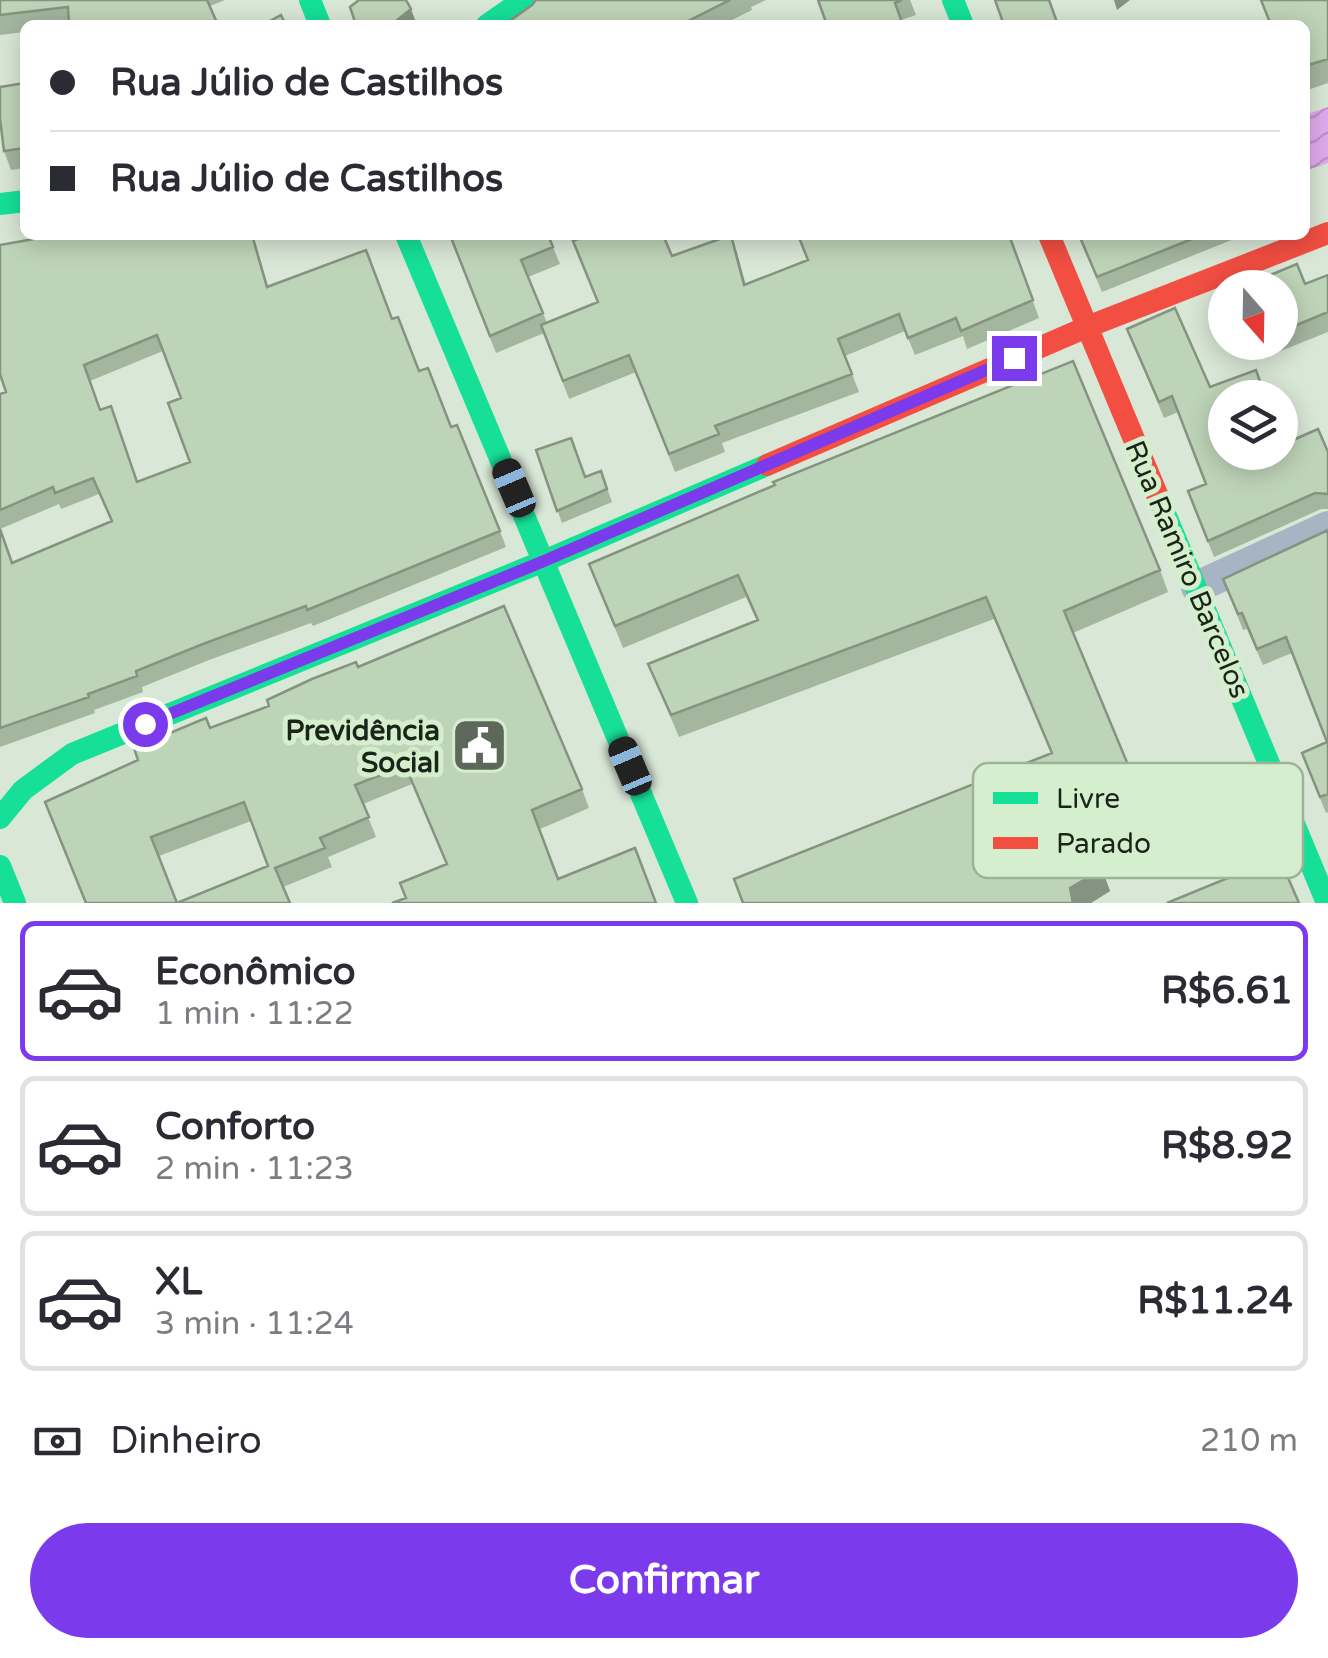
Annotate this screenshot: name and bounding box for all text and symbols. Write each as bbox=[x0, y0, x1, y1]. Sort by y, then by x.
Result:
text: Rua Júlio de Castilhos bbox=[110, 60, 503, 106]
text: Rua Júlio de Castilhos bbox=[110, 156, 503, 202]
north arrow bbox=[1208, 270, 1298, 360]
map controls bbox=[1208, 270, 1298, 470]
route end bbox=[992, 336, 1037, 381]
button: layers bbox=[1208, 380, 1298, 470]
street label: Rua Ramiro Barcelos bbox=[1117, 435, 1257, 703]
car bbox=[488, 455, 540, 521]
route start bbox=[123, 702, 168, 747]
place label: Previdência Social bbox=[285, 714, 440, 780]
public building icon: Previdência Social bbox=[449, 716, 509, 776]
car bbox=[604, 733, 656, 799]
legend bbox=[973, 763, 1303, 878]
text: Livre bbox=[1056, 782, 1120, 816]
text: Parado bbox=[1056, 827, 1151, 861]
icon: car bbox=[35, 946, 125, 1036]
text: Econômico bbox=[155, 949, 356, 995]
text: R$6.61 bbox=[1161, 968, 1293, 1014]
text: 1 min · 11:22 bbox=[155, 995, 354, 1033]
icon: car bbox=[35, 1101, 125, 1191]
text: Conforto bbox=[155, 1104, 315, 1150]
text: R$8.92 bbox=[1161, 1123, 1293, 1169]
text: 2 min · 11:23 bbox=[155, 1150, 354, 1188]
icon: car bbox=[35, 1256, 125, 1346]
text: XL bbox=[155, 1259, 202, 1305]
text: R$11.24 bbox=[1137, 1278, 1293, 1324]
text: 3 min · 11:24 bbox=[155, 1305, 354, 1343]
icon: cash bbox=[30, 1414, 85, 1469]
text: Dinheiro bbox=[110, 1418, 262, 1464]
text: 210 m bbox=[1200, 1422, 1298, 1460]
button: Confirmar bbox=[30, 1523, 1298, 1638]

